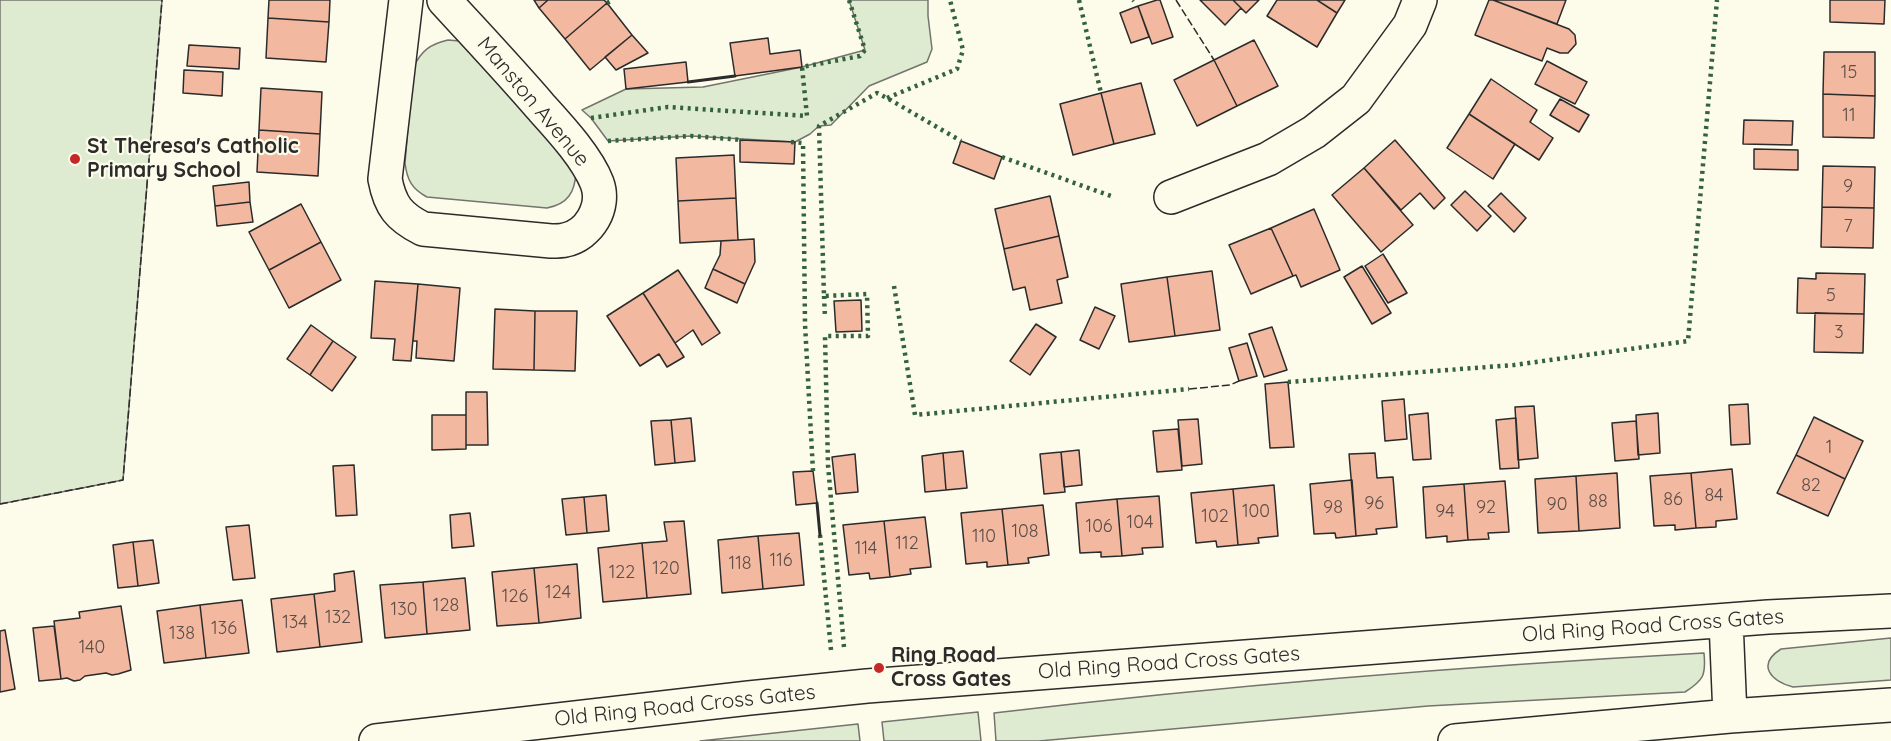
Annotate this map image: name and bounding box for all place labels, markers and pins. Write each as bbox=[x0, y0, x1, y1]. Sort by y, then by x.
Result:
place label: St Theresa's Catholic Primary School bbox=[87, 134, 299, 184]
marker: St Theresa's Catholic Primary School bbox=[68, 152, 82, 166]
place label: Ring Road Cross Gates bbox=[891, 643, 1011, 693]
marker: Ring Road Cross Gates bbox=[872, 661, 886, 675]

